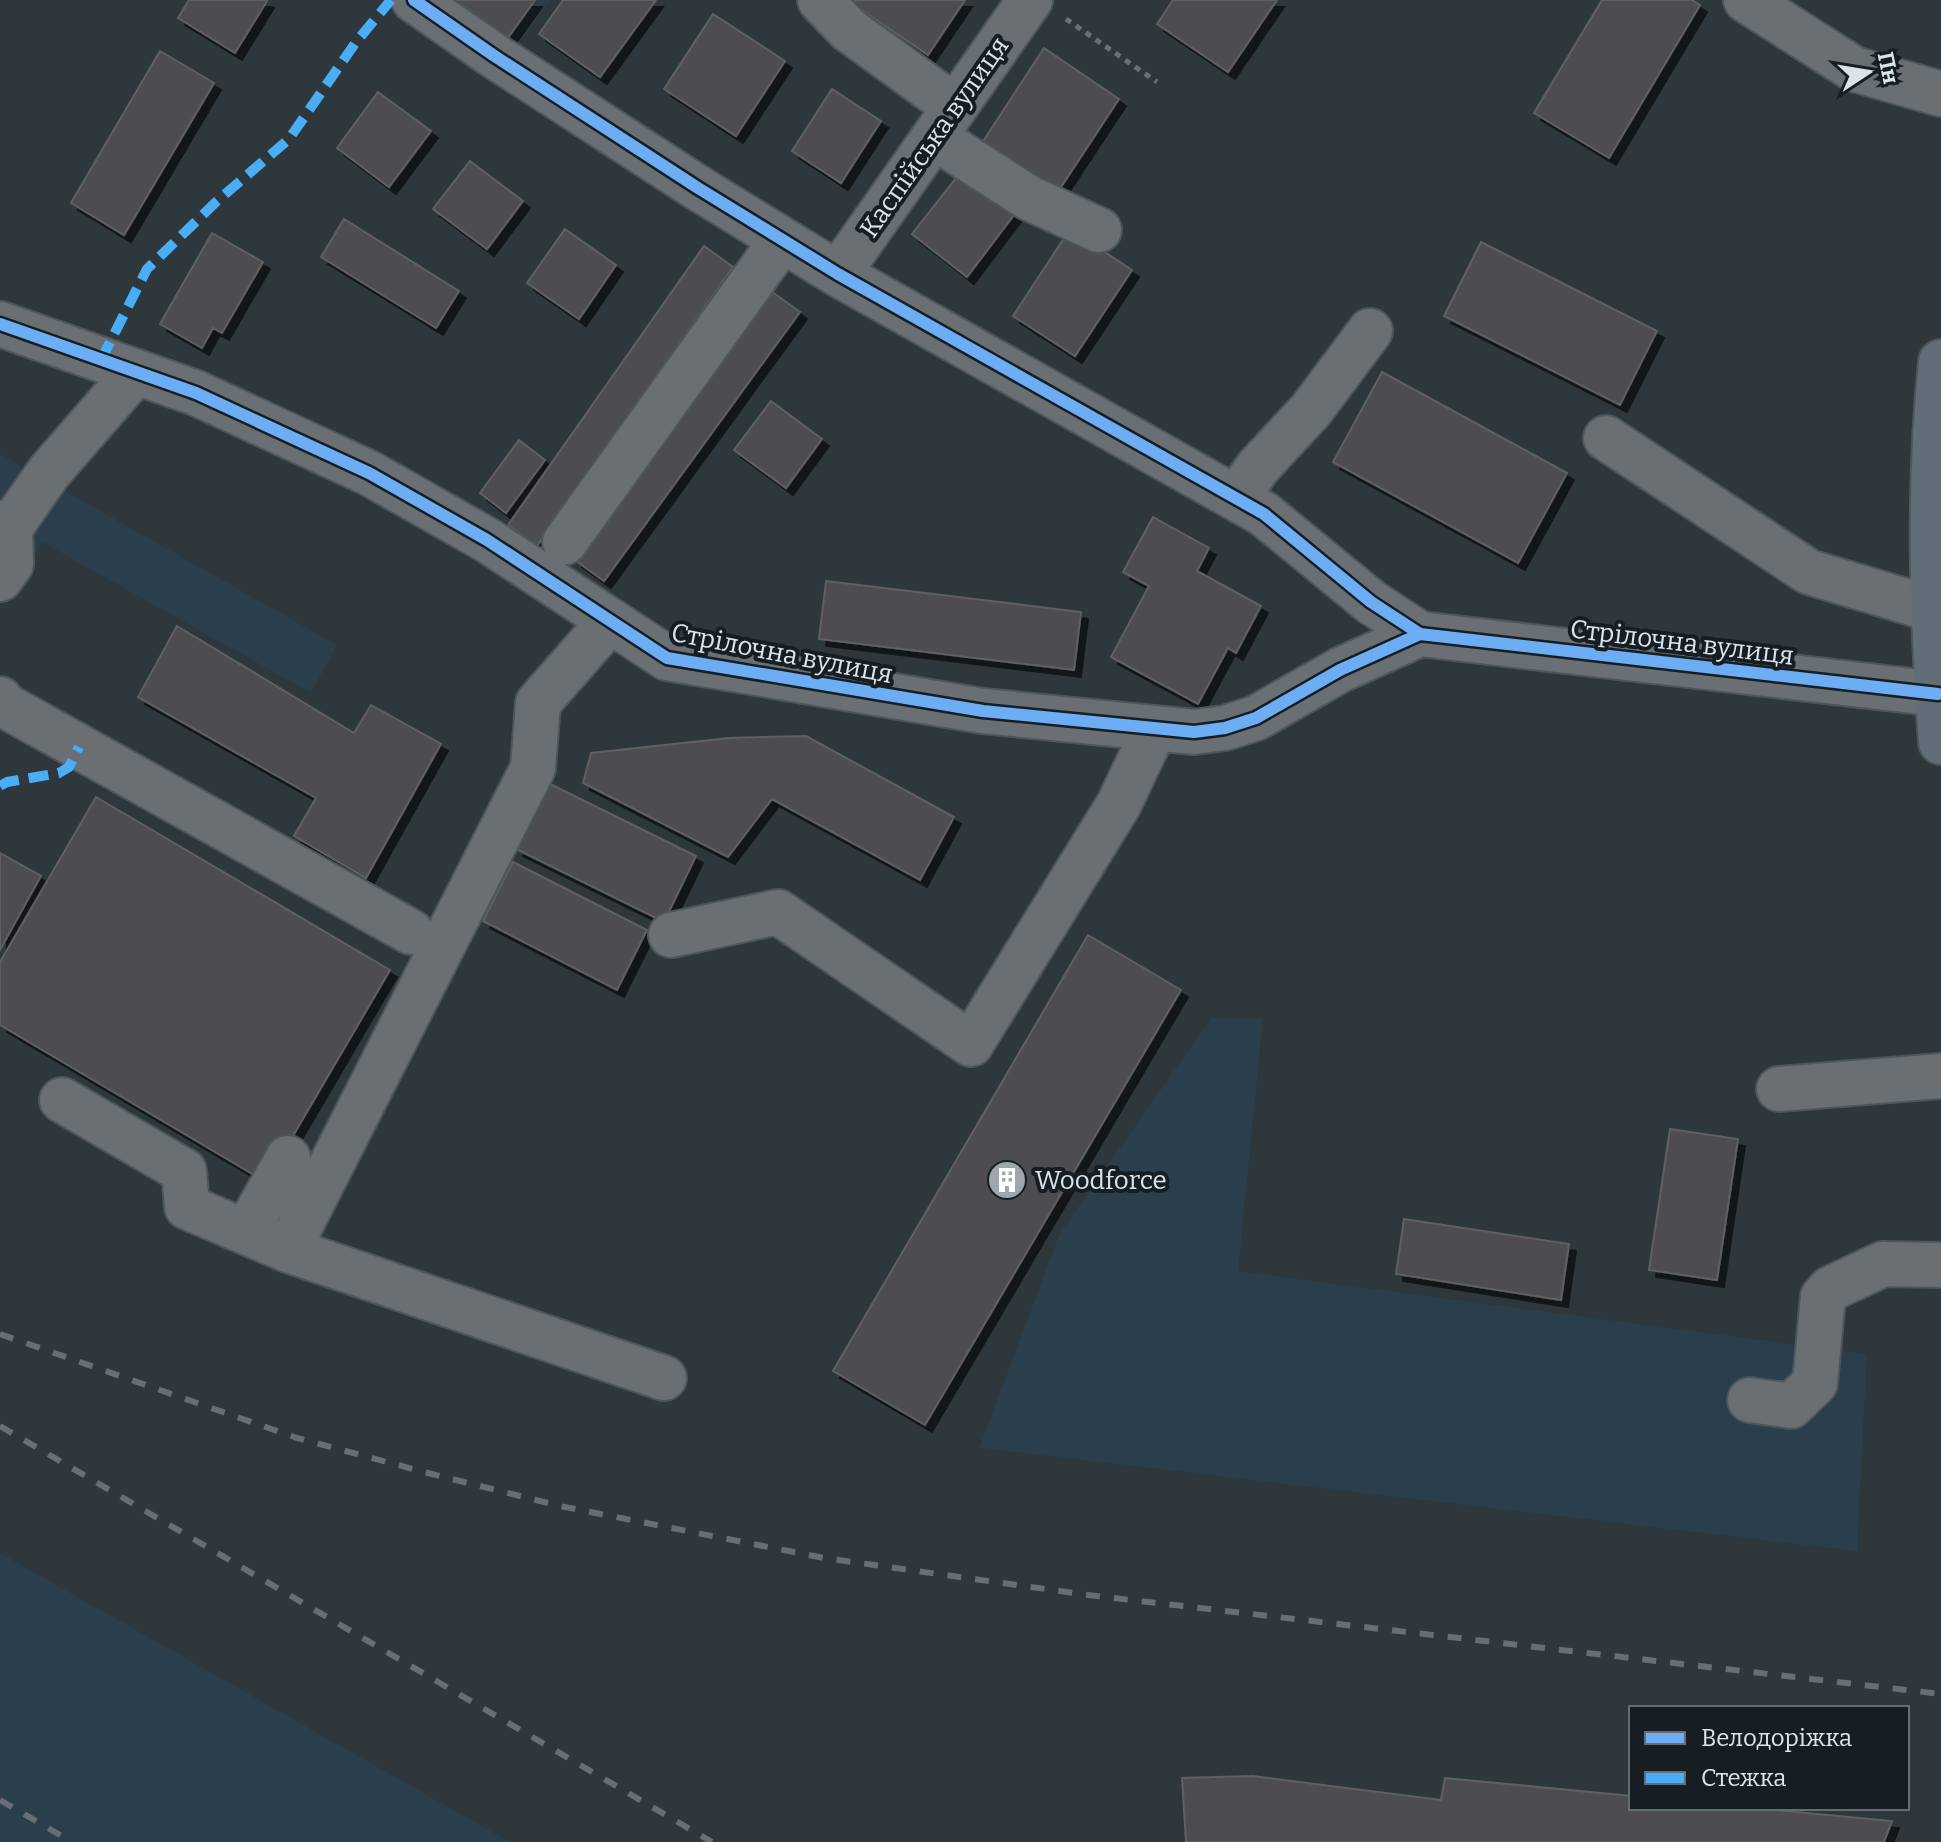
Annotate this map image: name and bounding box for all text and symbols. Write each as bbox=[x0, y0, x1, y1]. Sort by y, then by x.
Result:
street label: Каспійська вулиця bbox=[854, 31, 1015, 243]
north arrow bbox=[1829, 32, 1909, 112]
text: Пн bbox=[1872, 50, 1905, 87]
street label: Стрілочна вулиця bbox=[1568, 613, 1795, 672]
street label: Стрілочна вулиця bbox=[669, 617, 895, 690]
building icon: Woodforce bbox=[986, 1159, 1028, 1201]
place label: Woodforce bbox=[1035, 1165, 1167, 1196]
legend bbox=[1629, 1706, 1909, 1810]
text: Велодоріжка bbox=[1701, 1724, 1852, 1752]
text: Стежка bbox=[1701, 1764, 1786, 1792]

